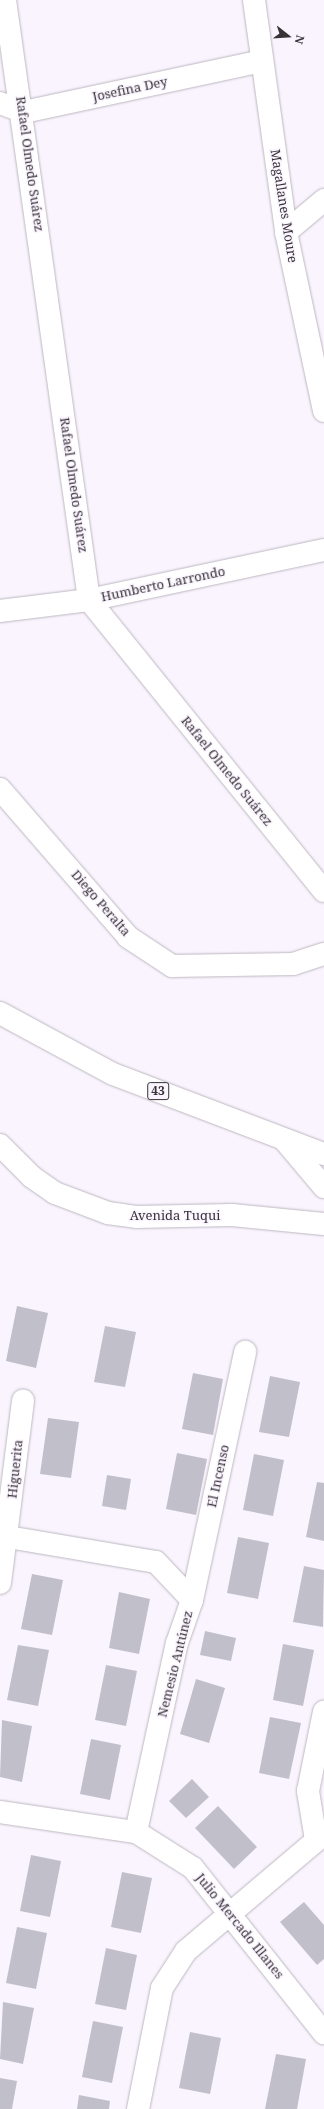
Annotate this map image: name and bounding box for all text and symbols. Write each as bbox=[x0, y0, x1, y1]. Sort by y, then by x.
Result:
north arrow bbox=[268, 16, 308, 56]
text: N bbox=[292, 33, 308, 46]
street label: Josefina Dey bbox=[91, 73, 169, 105]
street label: Rafael Olmedo Suárez bbox=[13, 95, 47, 233]
street label: Magallanes Moure bbox=[267, 148, 301, 264]
street label: Rafael Olmedo Suárez bbox=[57, 416, 91, 554]
street label: Humberto Larrondo bbox=[100, 563, 226, 605]
street label: Rafael Olmedo Suárez bbox=[178, 713, 276, 829]
street label: Diego Peralta bbox=[68, 867, 134, 939]
road number: 43 bbox=[147, 1081, 169, 1101]
street label: Avenida Tuqui bbox=[130, 1207, 220, 1223]
street label: Higuerita bbox=[4, 1439, 26, 1499]
street label: El Incenso bbox=[204, 1443, 232, 1509]
street label: Nemesio Antúnez bbox=[154, 1609, 196, 1719]
street label: Julio Mercado Illanes bbox=[193, 1870, 287, 1982]

